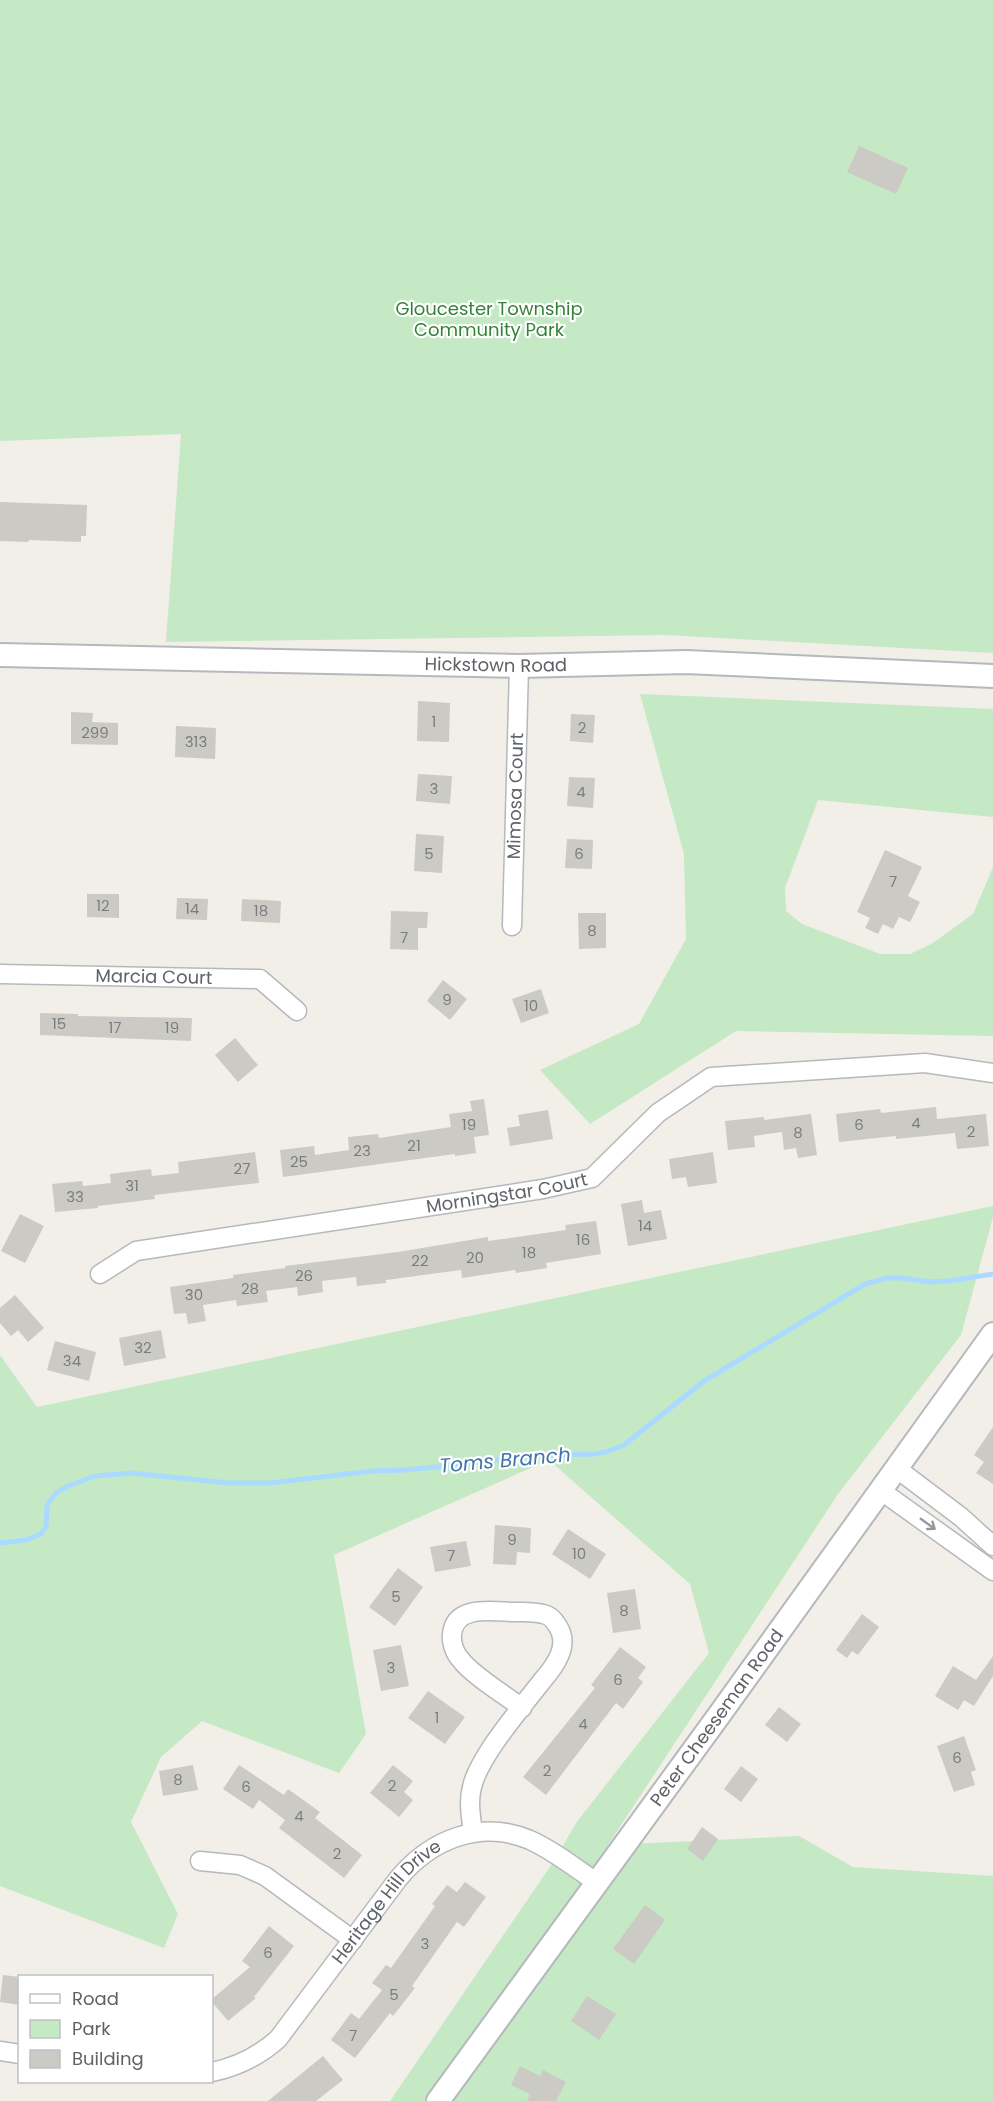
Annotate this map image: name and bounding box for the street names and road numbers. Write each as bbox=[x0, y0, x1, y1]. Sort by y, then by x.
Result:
street label: Hickstown Road bbox=[424, 651, 567, 678]
street label: Mimosa Court bbox=[501, 732, 529, 860]
street label: Marcia Court bbox=[95, 963, 213, 990]
street label: Morningstar Court bbox=[424, 1166, 590, 1219]
street label: Peter Cheeseman Road bbox=[644, 1624, 789, 1811]
street label: Heritage Hill Drive bbox=[326, 1833, 445, 1969]

